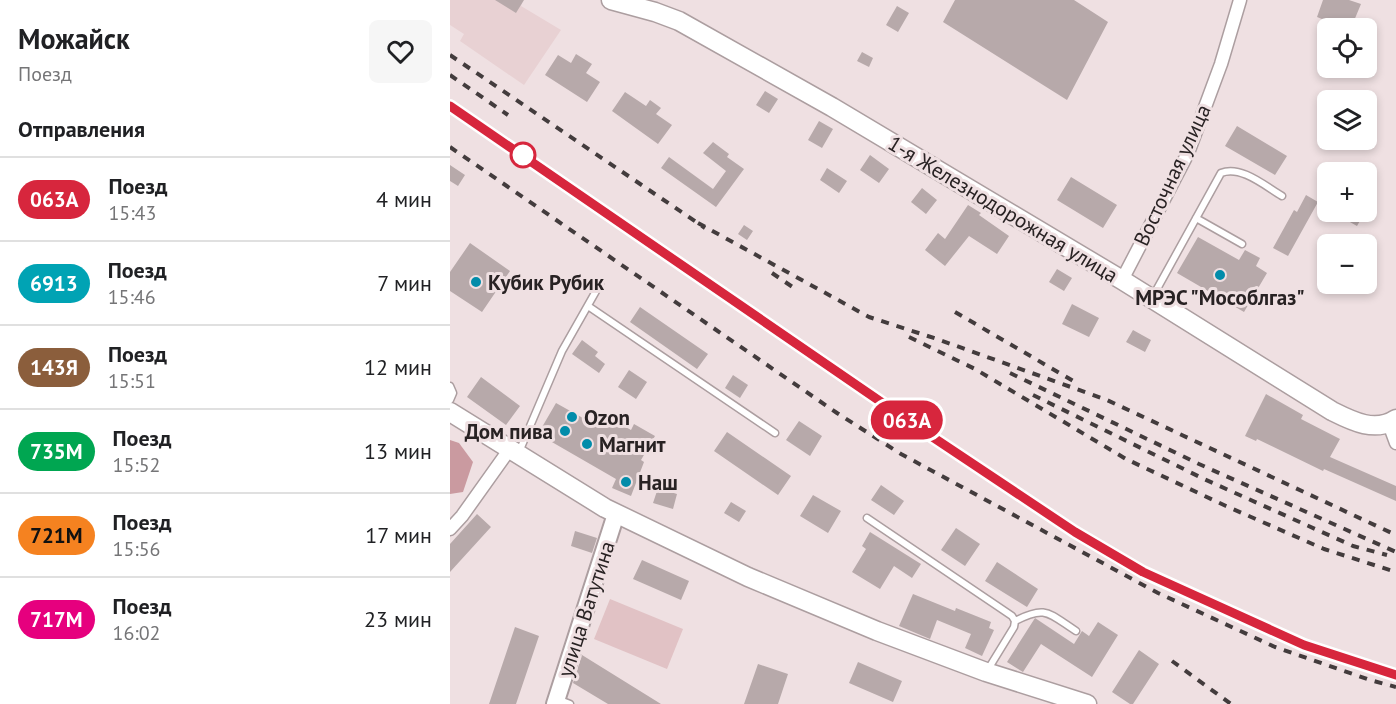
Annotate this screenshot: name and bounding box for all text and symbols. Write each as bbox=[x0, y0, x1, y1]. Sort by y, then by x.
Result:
map controls bbox=[1317, 18, 1377, 294]
button: locate bbox=[1317, 18, 1377, 78]
text: Можайск bbox=[18, 20, 130, 57]
button: heart bbox=[369, 20, 432, 83]
text: Поезд bbox=[18, 61, 72, 87]
button: layers bbox=[1317, 90, 1377, 150]
street label: Восточная улица bbox=[1127, 100, 1217, 250]
text: Отправления bbox=[18, 115, 145, 143]
street label: 1-я Железнодорожная улица bbox=[883, 130, 1123, 288]
unlabelled marker bbox=[510, 142, 536, 168]
button: + bbox=[1317, 162, 1377, 222]
text: Поезд bbox=[108, 172, 168, 200]
text: 4 мин bbox=[376, 185, 432, 213]
text: 063А bbox=[30, 186, 78, 213]
text: 15:43 bbox=[108, 200, 156, 226]
button: − bbox=[1317, 234, 1377, 294]
text: Поезд bbox=[108, 256, 167, 284]
marker: МРЭС "Мособлгаз" bbox=[1213, 268, 1227, 282]
text: 7 мин bbox=[377, 269, 432, 297]
place label: Кубик Рубик bbox=[488, 269, 605, 296]
text: 6913 bbox=[30, 270, 78, 297]
marker: Кубик Рубик bbox=[469, 275, 483, 289]
text: 15:46 bbox=[108, 284, 156, 310]
place label: МРЭС "Мособлгаз" bbox=[1135, 284, 1305, 311]
text: Поезд bbox=[108, 340, 167, 368]
text: 12 мин bbox=[364, 353, 432, 381]
text: 143Я bbox=[30, 354, 78, 381]
text: 15:51 bbox=[108, 368, 156, 394]
line badge: 063А bbox=[865, 400, 949, 440]
place label: Ozon bbox=[584, 404, 630, 431]
text: 063А bbox=[883, 407, 931, 434]
marker: Ozon bbox=[565, 410, 579, 424]
place label: Дом пива bbox=[465, 418, 553, 445]
text: Поезд bbox=[113, 424, 172, 452]
marker: Дом пива bbox=[558, 424, 572, 438]
place label: Магнит bbox=[599, 431, 666, 458]
text: 13 мин bbox=[364, 437, 432, 465]
marker: Магнит bbox=[580, 437, 594, 451]
text: 735М bbox=[30, 438, 83, 465]
text: 15:52 bbox=[113, 452, 161, 478]
place label: Наш bbox=[638, 469, 678, 496]
marker: Наш bbox=[619, 475, 633, 489]
text: Поезд bbox=[113, 508, 172, 536]
text: 17 мин bbox=[365, 521, 432, 549]
text: 721М bbox=[30, 522, 83, 549]
text: 15:56 bbox=[113, 536, 161, 562]
street label: улица Ватутина bbox=[551, 538, 621, 680]
text: Поезд bbox=[113, 592, 172, 620]
text: 23 мин bbox=[364, 605, 432, 633]
text: 717М bbox=[30, 606, 83, 633]
text: 16:02 bbox=[113, 620, 161, 646]

